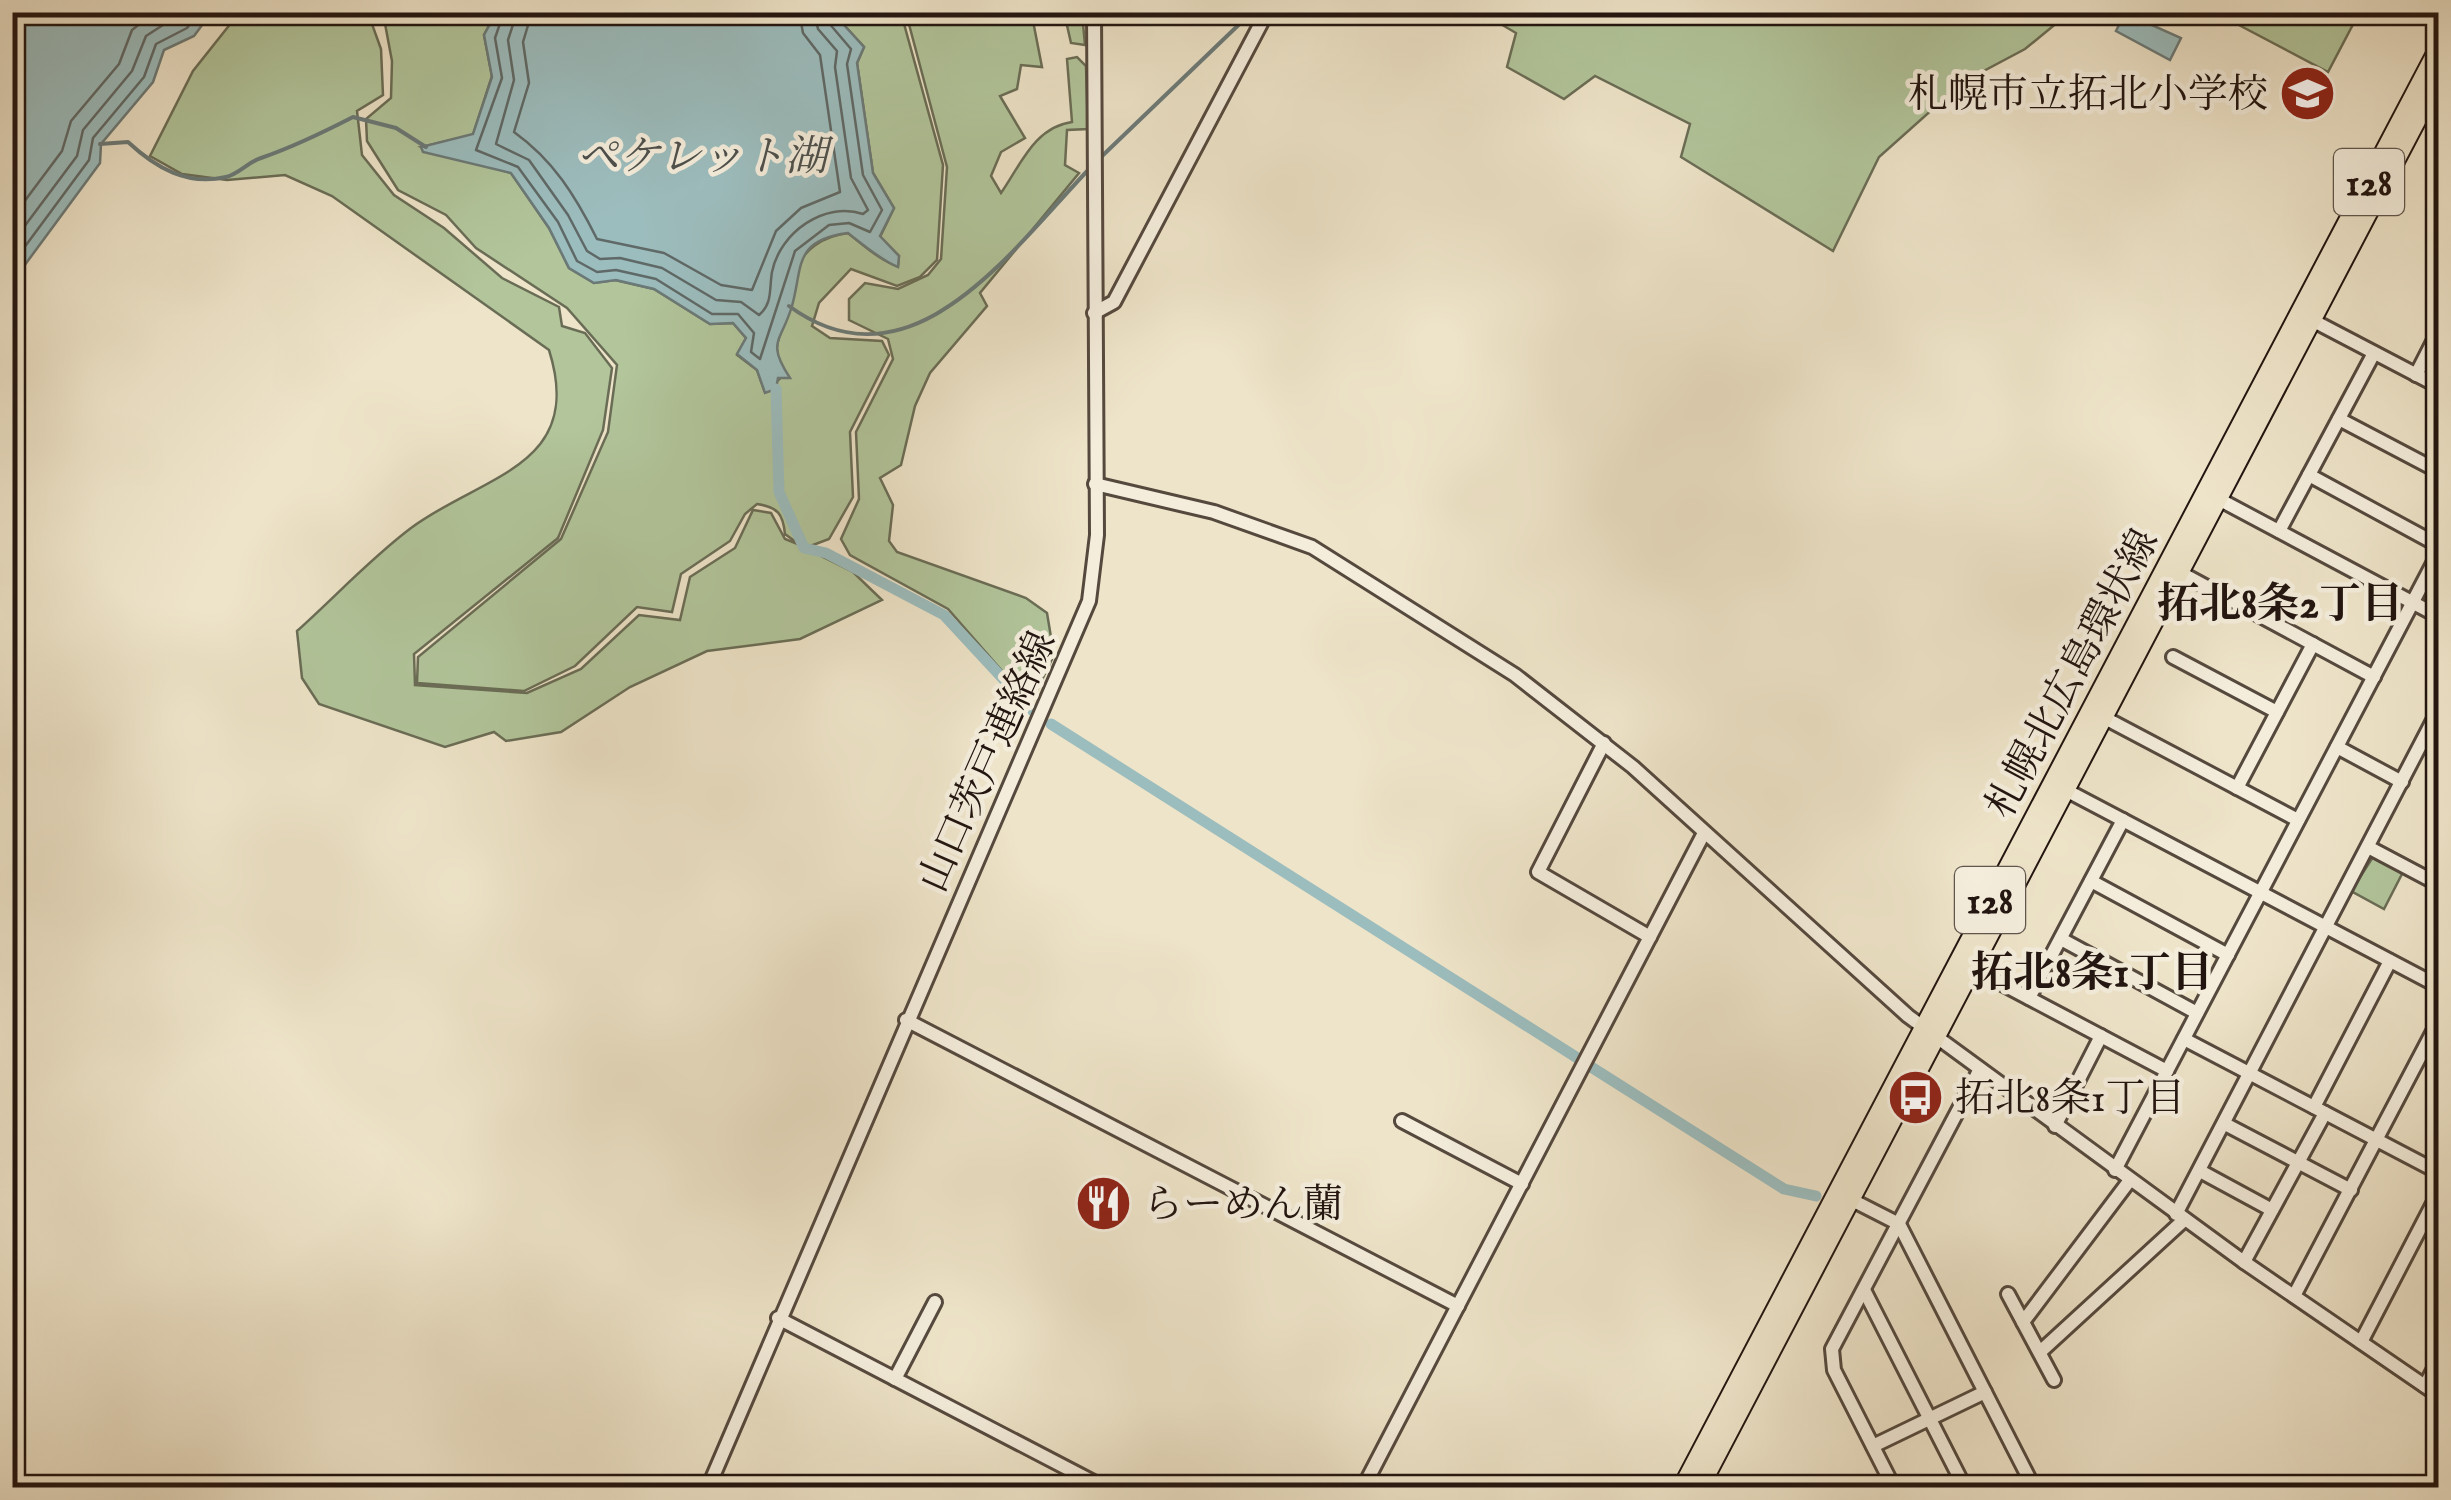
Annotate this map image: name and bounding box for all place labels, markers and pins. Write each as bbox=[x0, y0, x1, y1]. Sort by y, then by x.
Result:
school or university icon: 札幌市立拓北小学校 bbox=[2277, 63, 2337, 123]
place label: 札幌市立拓北小学校 bbox=[1908, 71, 2268, 122]
bus stop icon: 拓北8条1丁目 bbox=[1886, 1067, 1946, 1127]
place label: 拓北8条1丁目 bbox=[1955, 1075, 2186, 1126]
restaurant icon: らーめん蘭 bbox=[1074, 1173, 1134, 1233]
place label: らーめん蘭 bbox=[1143, 1181, 1343, 1232]

